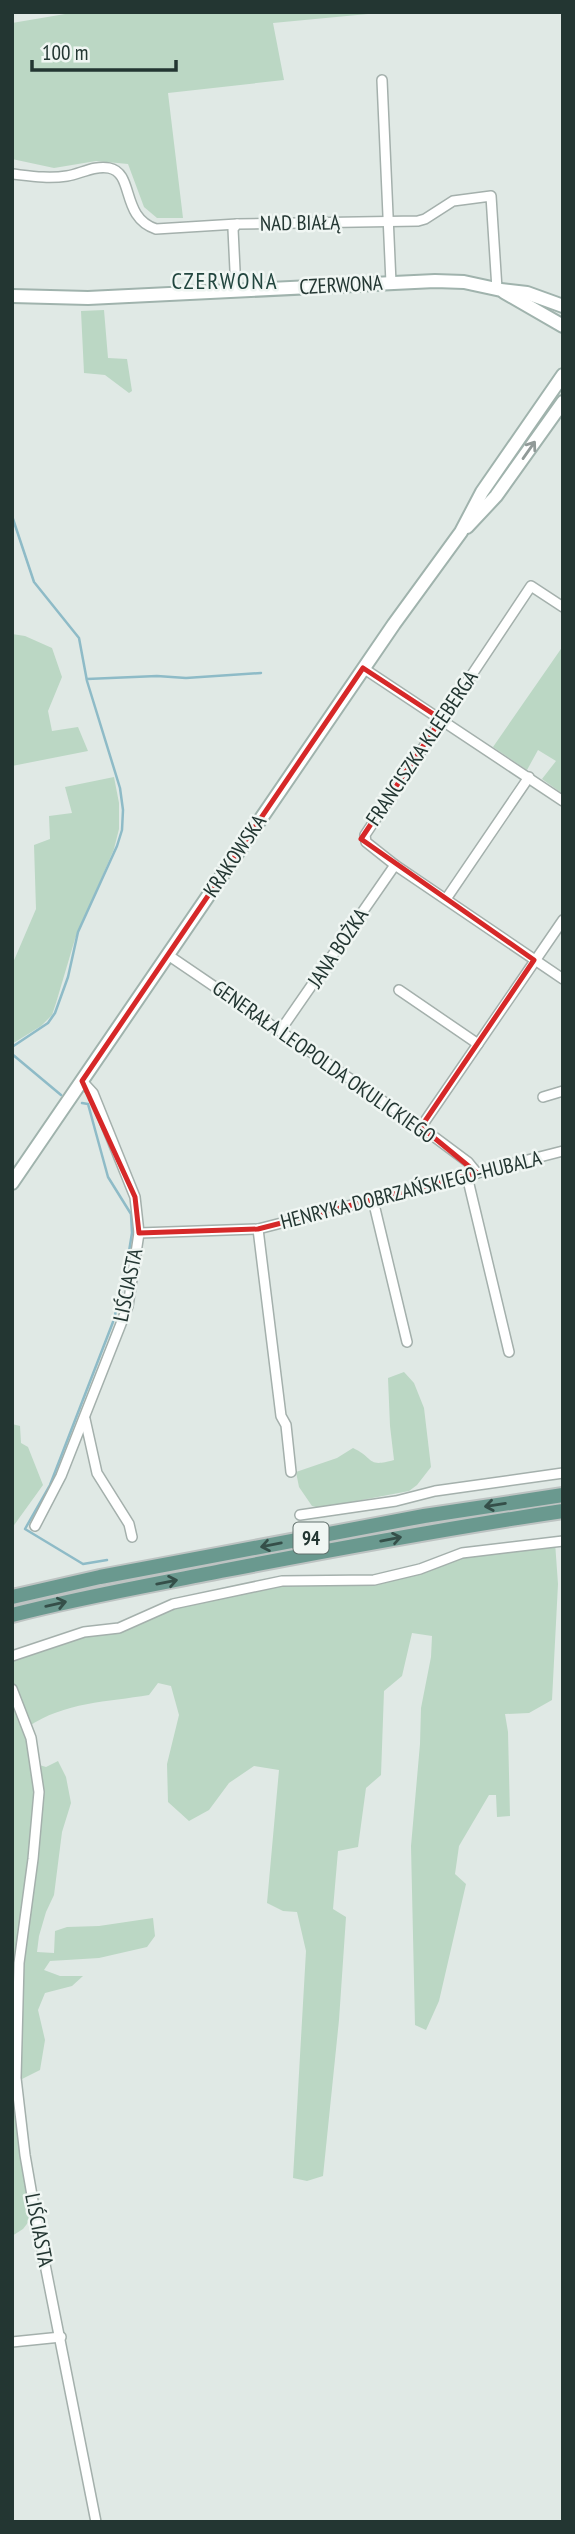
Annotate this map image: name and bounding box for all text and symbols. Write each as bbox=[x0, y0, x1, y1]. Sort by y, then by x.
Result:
scale bar bbox=[32, 28, 175, 72]
text: 100 m bbox=[42, 39, 88, 66]
street label: NAD BIAŁĄ bbox=[260, 208, 341, 237]
district label: CZERWONA bbox=[171, 266, 279, 295]
street label: CZERWONA bbox=[299, 269, 383, 300]
one-way arrow bbox=[522, 441, 536, 460]
street label: FRANCISZKA KLEEBERGA bbox=[360, 665, 484, 831]
street label: KRAKOWSKA bbox=[197, 809, 272, 902]
street label: JANA BOŻKA bbox=[301, 903, 374, 993]
street label: GENERAŁA LEOPOLDA OKULICKIEGO bbox=[207, 974, 441, 1149]
street label: HENRYKA DOBRZAŃSKIEGO-HUBALA bbox=[278, 1144, 544, 1235]
street label: LIŚCIASTA bbox=[107, 1246, 148, 1324]
one-way arrow bbox=[484, 1499, 507, 1512]
road number: 94 bbox=[294, 1522, 328, 1554]
one-way arrow bbox=[379, 1532, 402, 1545]
one-way arrow bbox=[260, 1539, 283, 1552]
one-way arrow bbox=[155, 1575, 178, 1588]
one-way arrow bbox=[44, 1597, 67, 1611]
street label: LIŚCIASTA bbox=[19, 2191, 60, 2269]

